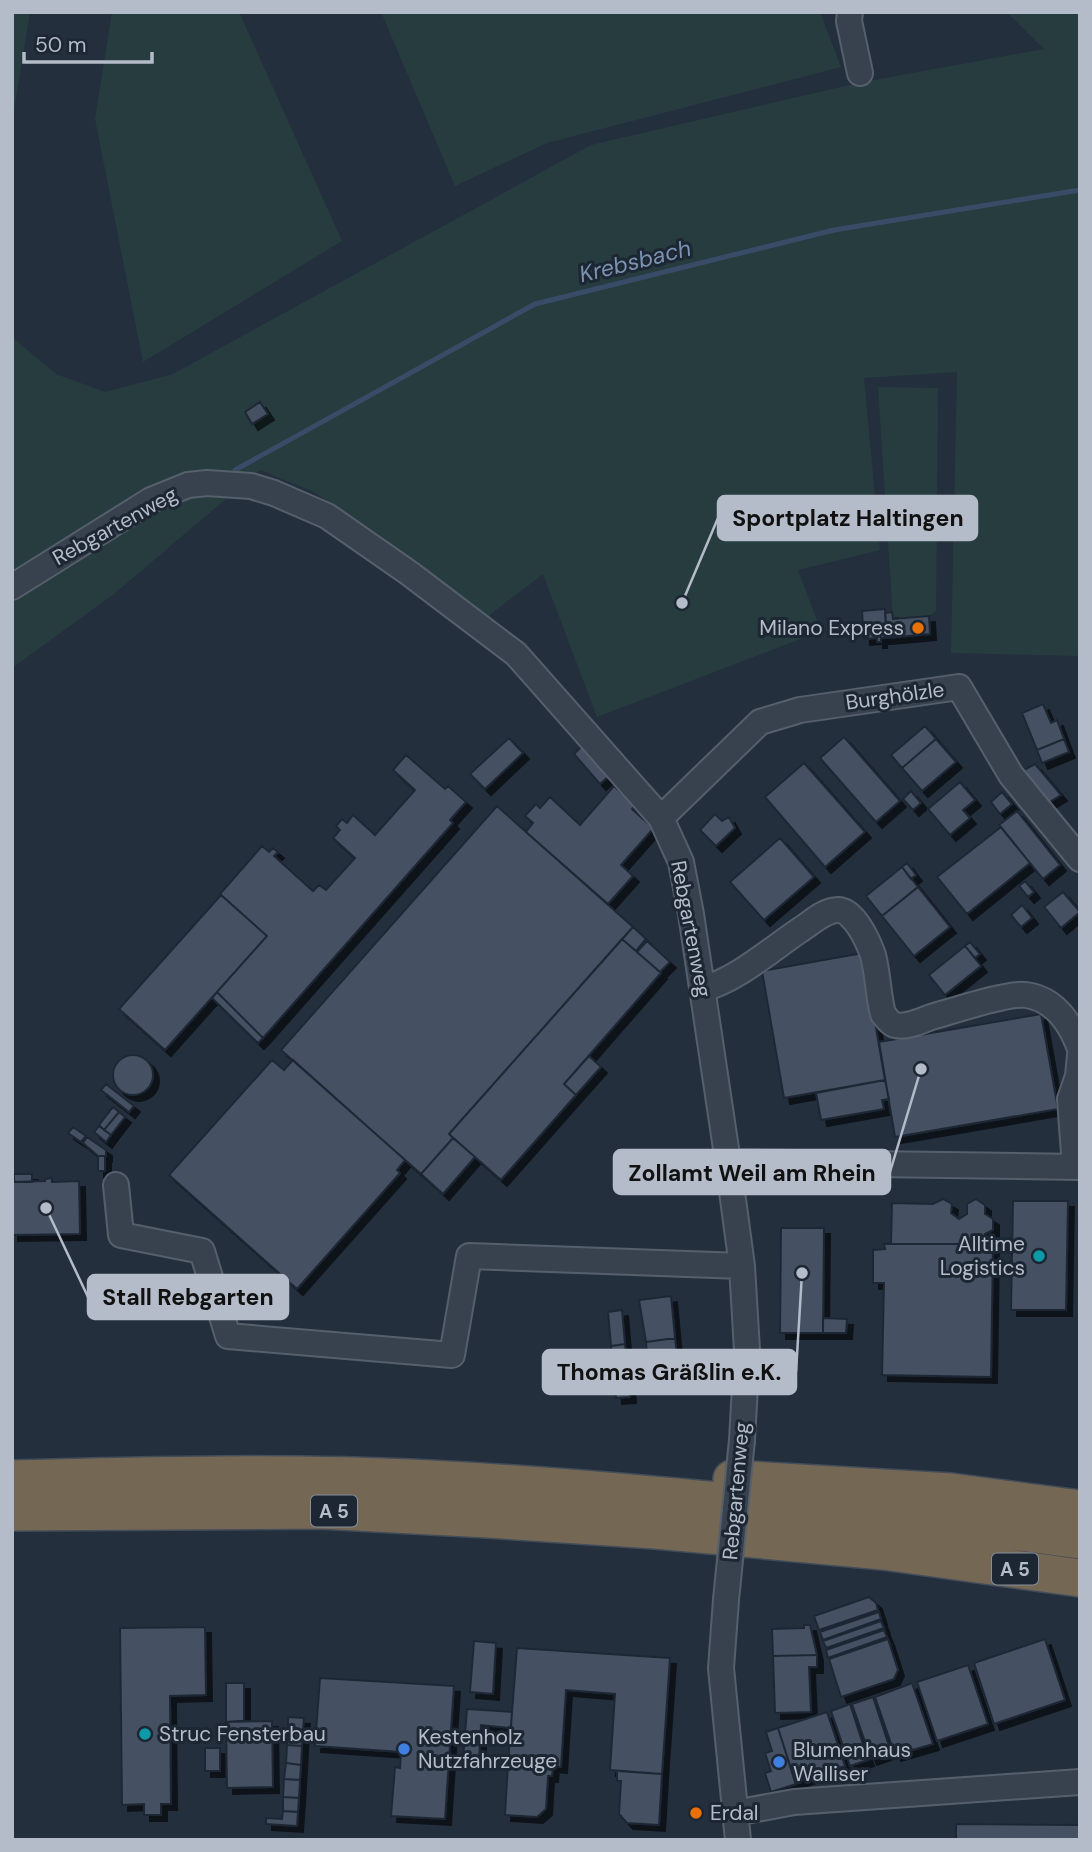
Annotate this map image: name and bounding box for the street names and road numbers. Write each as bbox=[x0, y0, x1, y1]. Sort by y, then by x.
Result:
street label: Rebgartenweg bbox=[48, 480, 183, 572]
street label: Burghölzle bbox=[844, 675, 946, 717]
street label: Rebgartenweg bbox=[664, 858, 718, 1000]
street label: Rebgartenweg bbox=[716, 1421, 756, 1561]
road number: A 5 bbox=[311, 1496, 357, 1526]
road number: A 5 bbox=[992, 1554, 1038, 1584]

